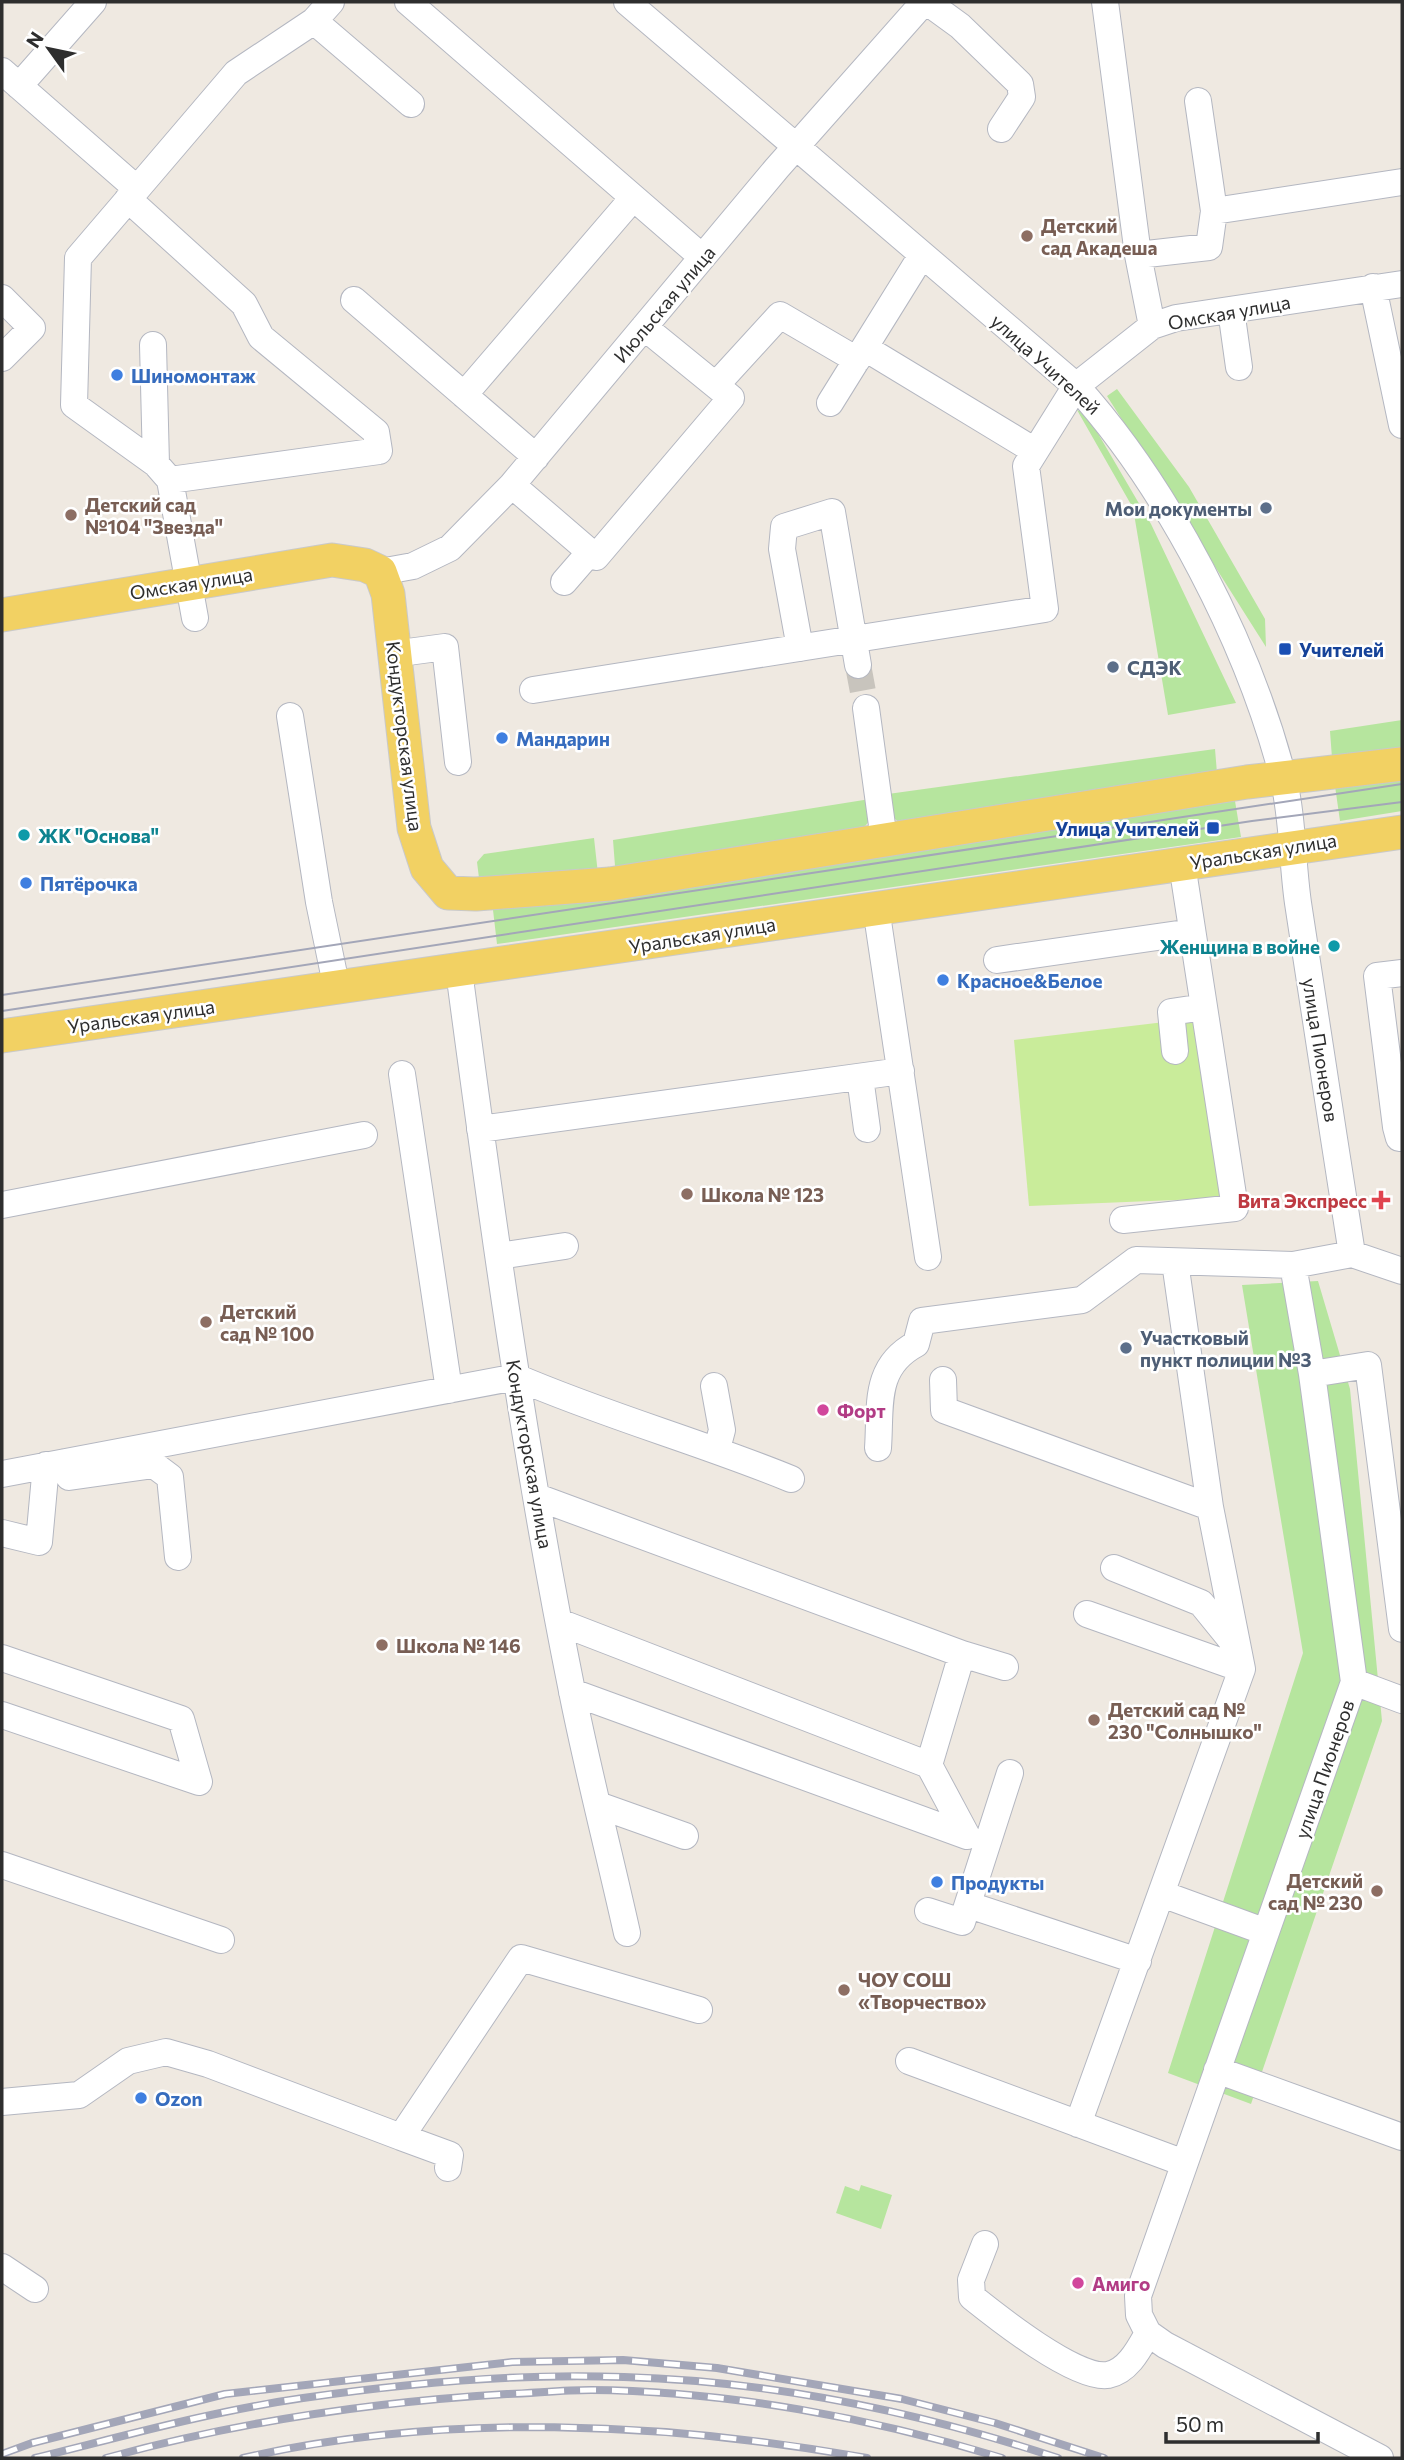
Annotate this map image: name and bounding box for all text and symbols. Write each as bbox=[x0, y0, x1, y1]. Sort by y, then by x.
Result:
north arrow bbox=[14, 14, 84, 84]
text: N bbox=[21, 27, 48, 52]
place label: Детский сад Акадеша bbox=[1041, 214, 1158, 259]
marker: Детский сад Акадеша bbox=[1019, 228, 1035, 244]
street label: Июльская улица bbox=[608, 241, 720, 367]
street label: Омская улица bbox=[1166, 290, 1292, 334]
street label: улица Учителей bbox=[987, 309, 1105, 419]
place label: Шиномонтаж bbox=[131, 364, 256, 387]
marker: Шиномонтаж bbox=[109, 367, 125, 383]
place label: Детский сад №104 "Звезда" bbox=[85, 493, 223, 538]
place label: Мои документы bbox=[1105, 497, 1252, 520]
marker: Мои документы bbox=[1258, 500, 1274, 516]
marker: Детский сад №104 "Звезда" bbox=[63, 507, 79, 523]
street label: Омская улица bbox=[128, 562, 254, 604]
place label: Учителей bbox=[1299, 638, 1384, 661]
street label: Кондукторская улица bbox=[382, 640, 428, 832]
marker: Учителей bbox=[1277, 641, 1293, 657]
place label: СДЭК bbox=[1127, 656, 1182, 679]
marker: СДЭК bbox=[1105, 659, 1121, 675]
place label: Мандарин bbox=[516, 727, 610, 750]
marker: Мандарин bbox=[494, 730, 510, 746]
place label: Улица Учителей bbox=[1055, 817, 1199, 840]
marker: Улица Учителей bbox=[1205, 820, 1221, 836]
place label: ЖК "Основа" bbox=[38, 824, 159, 847]
marker: ЖК "Основа" bbox=[16, 827, 32, 843]
street label: Уральская улица bbox=[1188, 828, 1338, 874]
place label: Пятёрочка bbox=[40, 872, 138, 895]
marker: Пятёрочка bbox=[18, 875, 34, 891]
street label: Уральская улица bbox=[627, 912, 777, 958]
place label: Женщина в войне bbox=[1160, 935, 1320, 958]
marker: Женщина в войне bbox=[1326, 938, 1342, 954]
place label: Красное&Белое bbox=[957, 969, 1102, 992]
marker: Красное&Белое bbox=[935, 972, 951, 988]
street label: улица Пионеров bbox=[1298, 976, 1344, 1124]
street label: Уральская улица bbox=[66, 994, 216, 1038]
place label: Школа № 123 bbox=[701, 1183, 824, 1206]
marker: Школа № 123 bbox=[679, 1186, 695, 1202]
place label: Вита Экспресс bbox=[1237, 1189, 1367, 1212]
marker: Вита Экспресс bbox=[1373, 1192, 1389, 1208]
place label: Детский сад № 100 bbox=[220, 1300, 314, 1345]
marker: Детский сад № 100 bbox=[198, 1314, 214, 1330]
place label: Участковый пункт полиции №3 bbox=[1140, 1326, 1312, 1371]
marker: Участковый пункт полиции №3 bbox=[1118, 1340, 1134, 1356]
street label: Кондукторская улица bbox=[502, 1358, 558, 1550]
place label: Форт bbox=[837, 1399, 886, 1422]
marker: Форт bbox=[815, 1402, 831, 1418]
place label: Школа № 146 bbox=[396, 1634, 521, 1657]
marker: Школа № 146 bbox=[374, 1637, 390, 1653]
street label: улица Пионеров bbox=[1289, 1696, 1359, 1842]
place label: Детский сад № 230 "Солнышко" bbox=[1108, 1698, 1262, 1743]
marker: Детский сад № 230 "Солнышко" bbox=[1086, 1712, 1102, 1728]
place label: Детский сад № 230 bbox=[1268, 1869, 1363, 1914]
place label: Продукты bbox=[951, 1871, 1044, 1894]
marker: Продукты bbox=[929, 1874, 945, 1890]
marker: Детский сад № 230 bbox=[1369, 1883, 1385, 1899]
place label: ЧОУ СОШ «Творчество» bbox=[858, 1968, 986, 2013]
marker: ЧОУ СОШ «Творчество» bbox=[836, 1982, 852, 1998]
place label: Ozon bbox=[155, 2087, 203, 2110]
marker: Ozon bbox=[133, 2090, 149, 2106]
place label: Амиго bbox=[1092, 2272, 1150, 2295]
marker: Амиго bbox=[1070, 2275, 1086, 2291]
scale bar bbox=[1166, 2400, 1318, 2444]
text: 50 m bbox=[1176, 2411, 1224, 2436]

